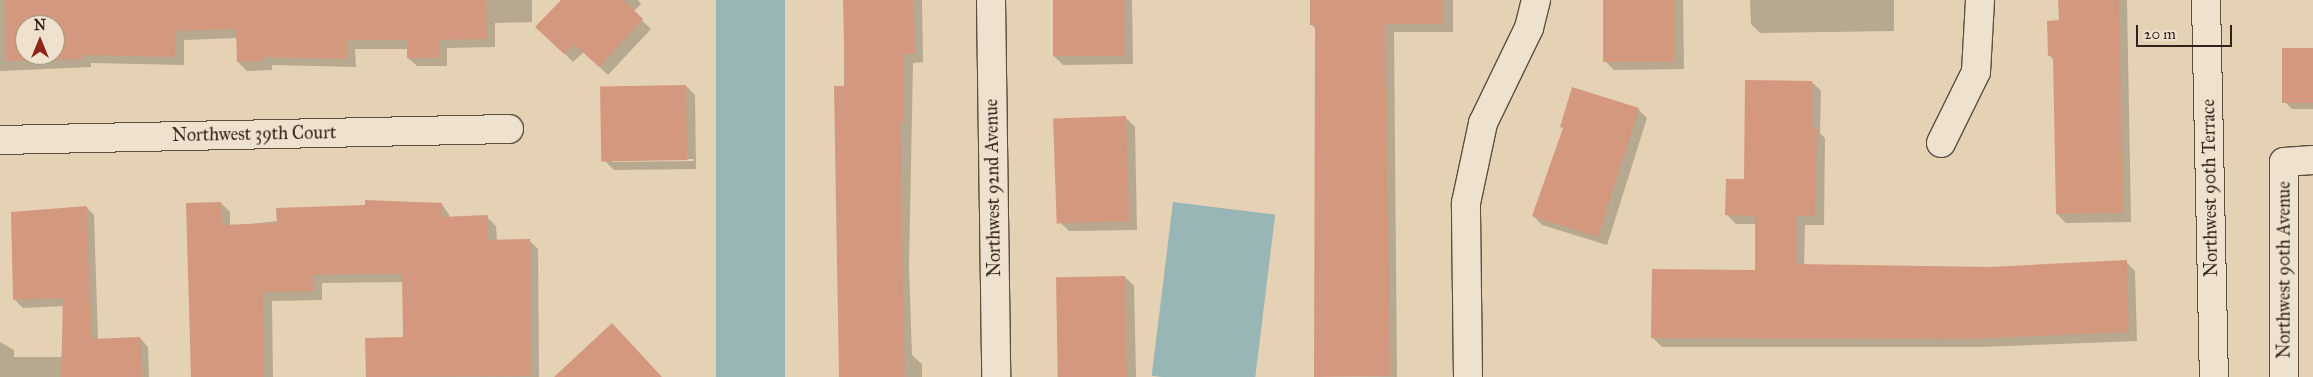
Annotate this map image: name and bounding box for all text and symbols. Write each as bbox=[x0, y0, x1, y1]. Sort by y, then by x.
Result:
north arrow bbox=[15, 15, 65, 65]
scale bar bbox=[2138, 15, 2234, 47]
text: N bbox=[34, 17, 46, 34]
text: 20 m bbox=[2144, 25, 2176, 43]
street label: Northwest 92nd Avenue bbox=[981, 99, 1005, 277]
street label: Northwest 90th Terrace bbox=[2198, 99, 2222, 277]
street label: Northwest 39th Court bbox=[172, 122, 336, 146]
street label: Northwest 90th Avenue bbox=[2273, 181, 2295, 359]

